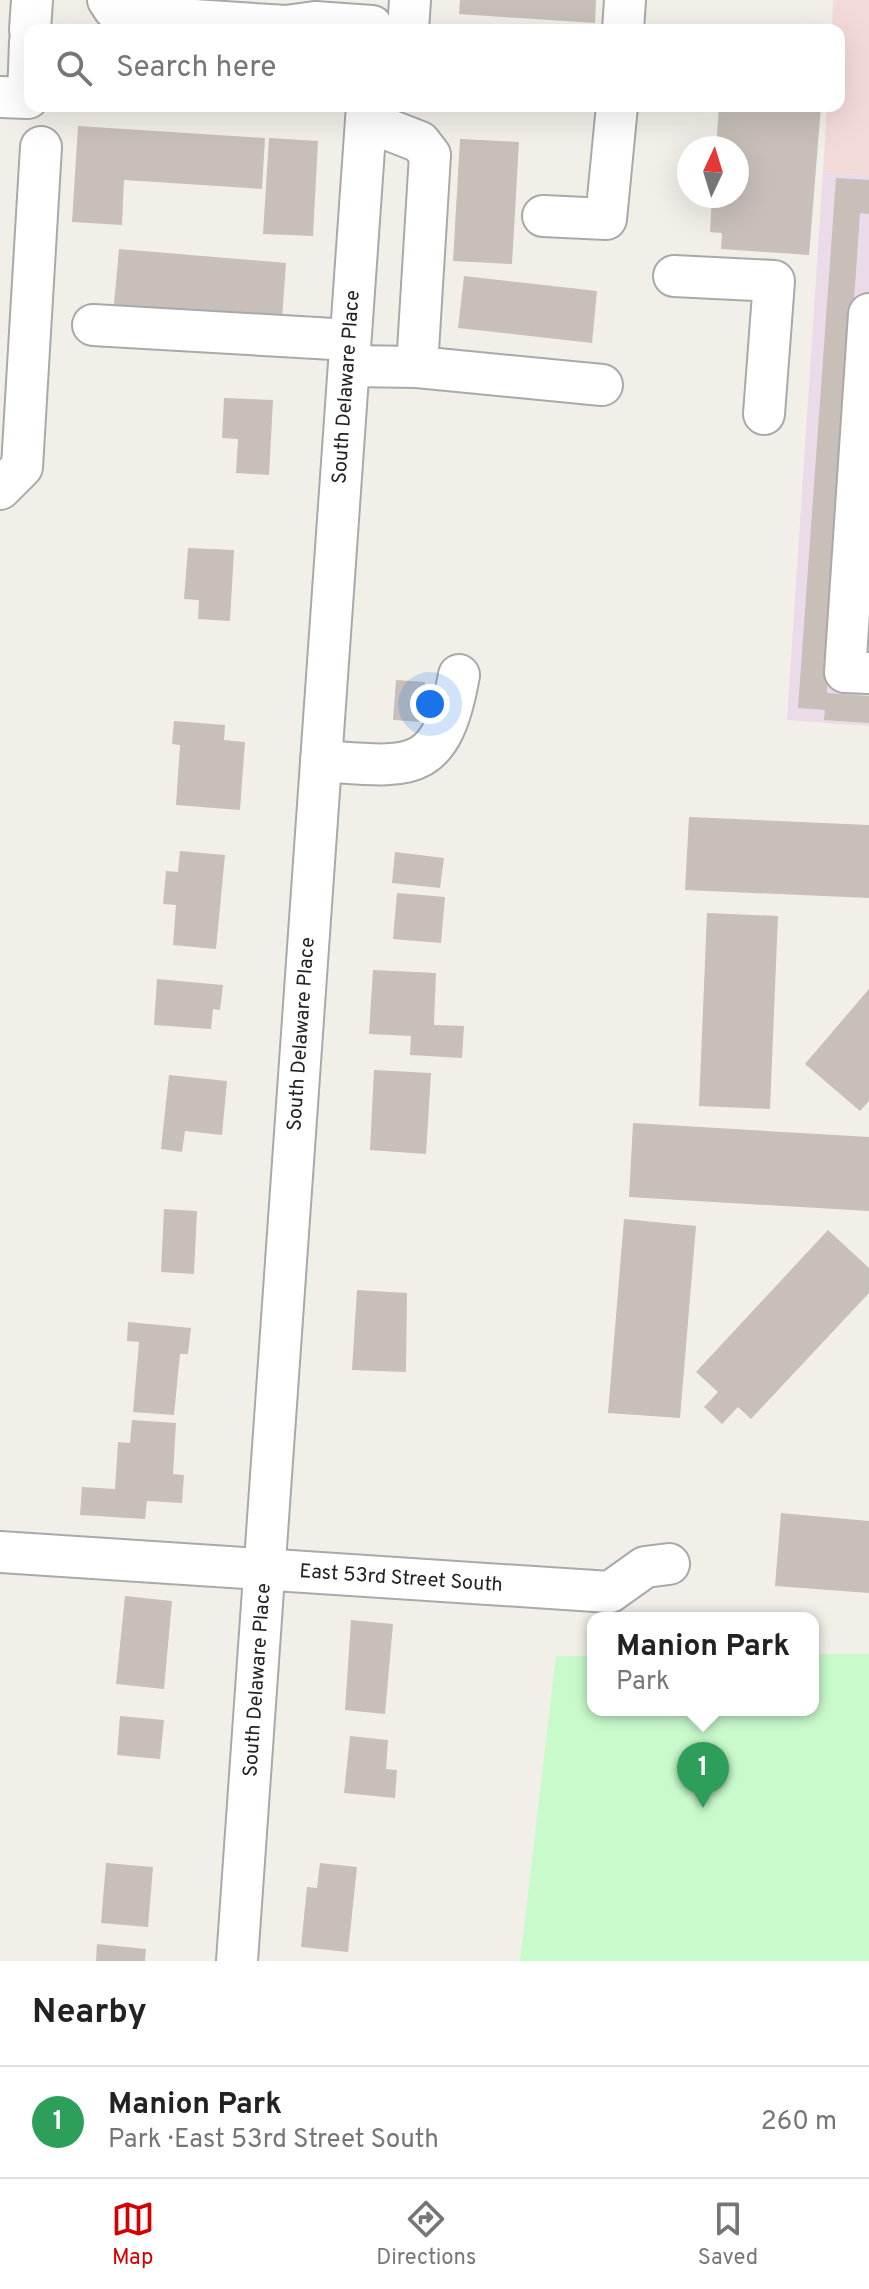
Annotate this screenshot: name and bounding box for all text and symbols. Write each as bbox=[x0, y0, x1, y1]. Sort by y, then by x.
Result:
search box bbox=[24, 24, 845, 112]
icon: search bbox=[52, 46, 96, 90]
text: Search here bbox=[116, 50, 276, 87]
north arrow bbox=[677, 136, 749, 208]
street label: South Delaware Place bbox=[327, 289, 367, 485]
your location bbox=[410, 684, 450, 724]
street label: South Delaware Place bbox=[282, 936, 322, 1132]
street label: East 53rd Street South bbox=[298, 1559, 504, 1599]
street label: South Delaware Place bbox=[238, 1582, 278, 1778]
popup bbox=[587, 1612, 819, 1716]
text: Manion Park bbox=[616, 1629, 790, 1666]
text: Park bbox=[616, 1666, 670, 1699]
pin: 1 bbox=[677, 1742, 729, 1808]
text: Nearby bbox=[32, 1992, 147, 2035]
text: Manion Park bbox=[108, 2087, 282, 2124]
text: 1 bbox=[53, 2106, 63, 2139]
text: 260 m bbox=[761, 2106, 837, 2139]
text: Park · East 53rd Street South bbox=[108, 2124, 439, 2157]
tab: Map bbox=[111, 2197, 155, 2272]
tab: Directions bbox=[376, 2197, 476, 2272]
tab: Saved bbox=[698, 2197, 758, 2272]

